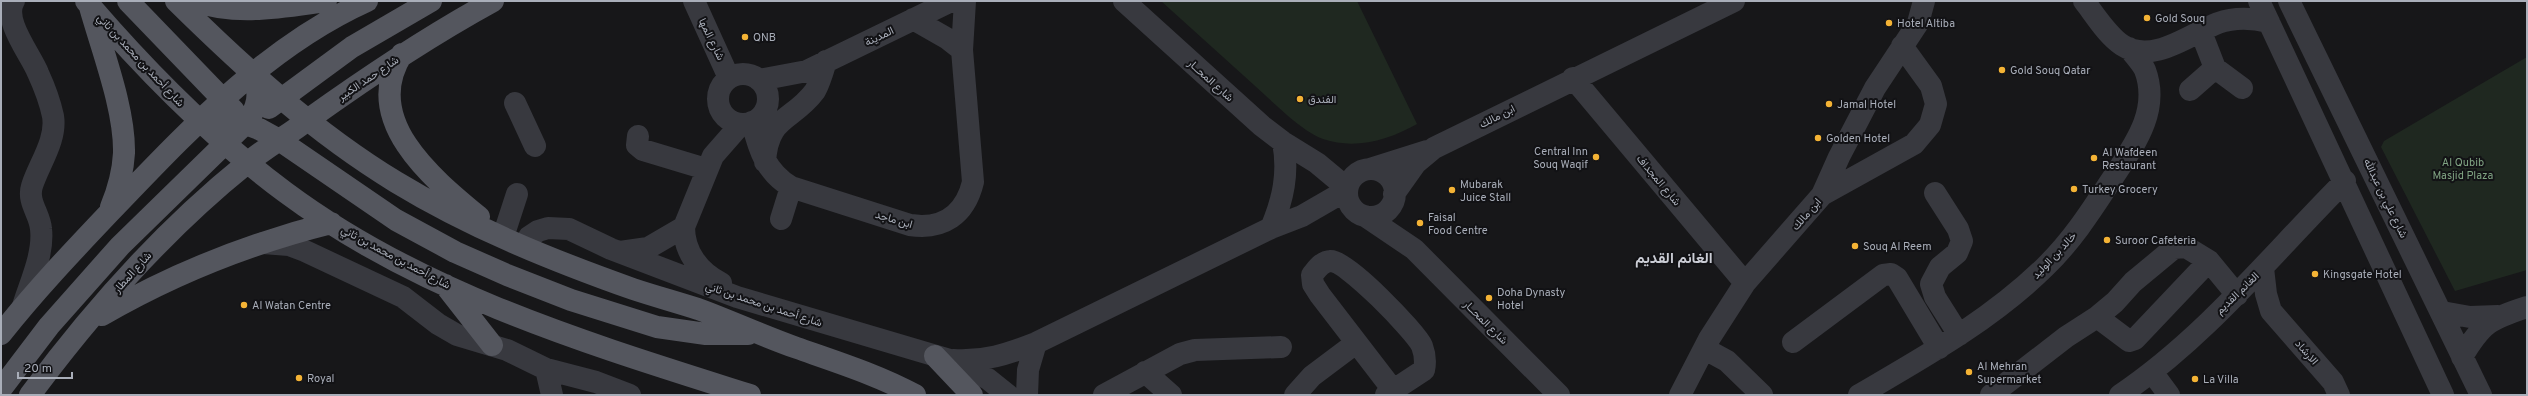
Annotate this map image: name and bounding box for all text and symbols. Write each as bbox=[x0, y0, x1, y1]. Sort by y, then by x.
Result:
street label: شارع أحمد بن محمد بن ثاني bbox=[92, 11, 187, 112]
place label: Gold Souq bbox=[2155, 12, 2205, 26]
marker: Gold Souq bbox=[2142, 13, 2152, 23]
street label: شارع المها bbox=[695, 16, 727, 63]
place label: Hotel Altiba bbox=[1897, 17, 1955, 31]
marker: Hotel Altiba bbox=[1884, 18, 1894, 28]
street label: المدينة bbox=[863, 24, 896, 50]
place label: QNB bbox=[753, 31, 776, 45]
marker: QNB bbox=[740, 32, 750, 42]
street label: شارع حمد الكبير bbox=[335, 53, 402, 105]
street label: شارع المحــار bbox=[1184, 56, 1236, 105]
place label: Gold Souq Qatar bbox=[2010, 64, 2091, 78]
marker: Gold Souq Qatar bbox=[1997, 65, 2007, 75]
place label: الفندق bbox=[1308, 93, 1336, 107]
marker: الفندق bbox=[1295, 94, 1305, 104]
place label: Jamal Hotel bbox=[1837, 98, 1896, 112]
marker: Jamal Hotel bbox=[1824, 99, 1834, 109]
street label: ابن مالك bbox=[1477, 102, 1518, 132]
place label: Golden Hotel bbox=[1826, 132, 1890, 146]
marker: Golden Hotel bbox=[1813, 133, 1823, 143]
place label: Central Inn Souq Waqif bbox=[1533, 145, 1588, 172]
place label: Al Wafdeen Restaurant bbox=[2102, 146, 2157, 173]
marker: Central Inn Souq Waqif bbox=[1591, 152, 1601, 162]
street label: شارع المجداف bbox=[1633, 152, 1684, 209]
marker: Al Wafdeen Restaurant bbox=[2089, 153, 2099, 163]
street label: شارع علي بن عبدالله bbox=[2358, 156, 2411, 242]
park label: Al Qubib Masjid Plaza bbox=[2433, 156, 2494, 183]
place label: Mubarak Juice Stall bbox=[1460, 178, 1511, 205]
place label: Turkey Grocery bbox=[2082, 183, 2158, 197]
marker: Turkey Grocery bbox=[2069, 184, 2079, 194]
marker: Mubarak Juice Stall bbox=[1447, 185, 1457, 195]
street label: ابن مالك bbox=[1789, 196, 1825, 234]
street label: ابن ماجد bbox=[873, 208, 914, 232]
place label: Faisal Food Centre bbox=[1428, 211, 1488, 238]
marker: Faisal Food Centre bbox=[1415, 218, 1425, 228]
street label: شارع أحمد بن محمد بن ثاني bbox=[338, 223, 453, 295]
street label: خالد بن الوليد bbox=[2029, 229, 2080, 282]
place label: Suroor Cafeteria bbox=[2115, 234, 2196, 248]
marker: Suroor Cafeteria bbox=[2102, 235, 2112, 245]
place label: Souq Al Reem bbox=[1863, 240, 1931, 254]
marker: Souq Al Reem bbox=[1850, 241, 1860, 251]
street label: شارع المطار bbox=[110, 249, 155, 297]
district label: الغانم القديم bbox=[1635, 250, 1713, 269]
place label: Kingsgate Hotel bbox=[2323, 268, 2402, 282]
marker: Kingsgate Hotel bbox=[2310, 269, 2320, 279]
street label: الغانم القديم bbox=[2213, 270, 2262, 318]
street label: شارع أحمد بن محمد بن ثاني bbox=[703, 279, 824, 332]
place label: Doha Dynasty Hotel bbox=[1497, 286, 1566, 313]
marker: Doha Dynasty Hotel bbox=[1484, 293, 1494, 303]
street label: شارع المحــار bbox=[1460, 297, 1511, 348]
place label: Al Watan Centre bbox=[252, 299, 331, 313]
marker: Al Watan Centre bbox=[239, 300, 249, 310]
street label: الارشاد bbox=[2292, 337, 2321, 368]
scale bar bbox=[18, 354, 72, 380]
place label: Al Mehran Supermarket bbox=[1977, 360, 2042, 387]
text: 20 m bbox=[24, 361, 52, 377]
marker: Al Mehran Supermarket bbox=[1964, 367, 1974, 377]
place label: Royal bbox=[307, 372, 334, 386]
marker: Royal bbox=[294, 373, 304, 383]
place label: La Villa bbox=[2203, 373, 2239, 387]
marker: La Villa bbox=[2190, 374, 2200, 384]

